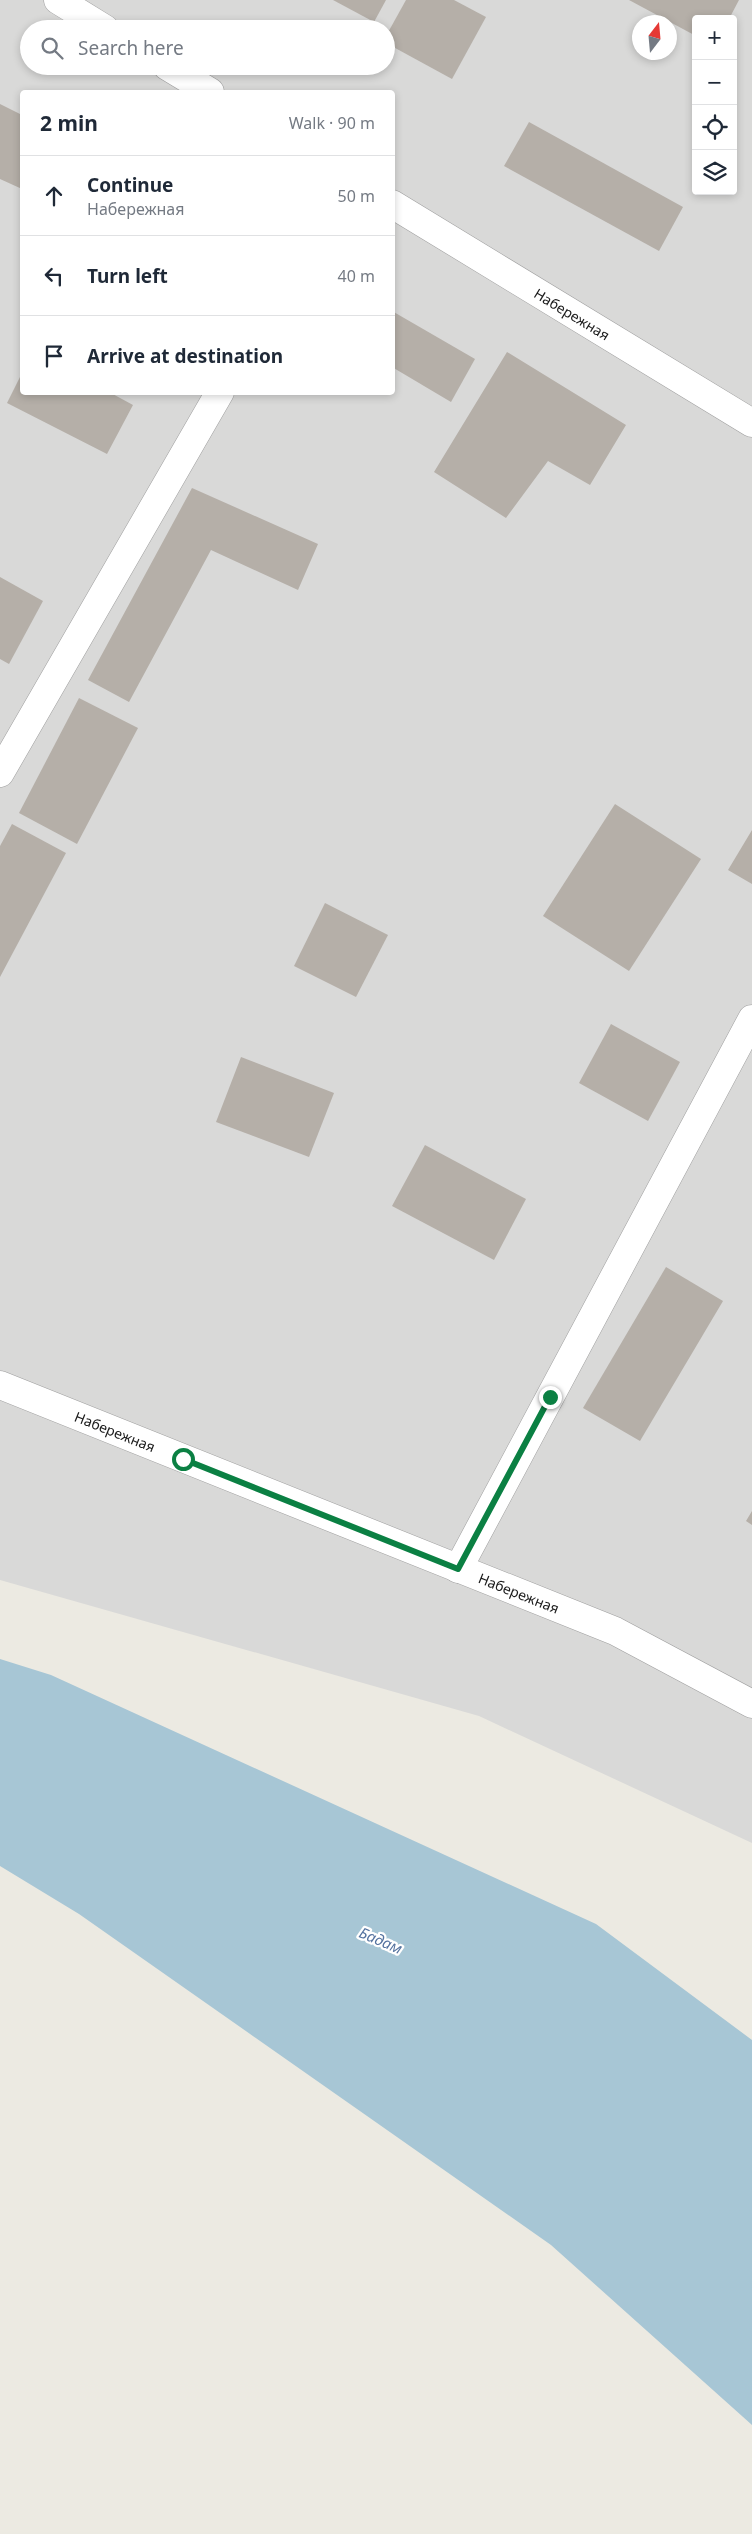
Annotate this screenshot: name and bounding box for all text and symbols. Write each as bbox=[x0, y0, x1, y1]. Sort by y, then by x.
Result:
north arrow bbox=[632, 15, 677, 60]
map controls bbox=[692, 15, 737, 195]
button: + bbox=[692, 15, 737, 60]
search box bbox=[20, 20, 395, 75]
icon: search bbox=[38, 34, 66, 62]
text: Search here bbox=[78, 35, 184, 61]
button: − bbox=[692, 60, 737, 105]
button: locate bbox=[692, 105, 737, 150]
text: 2 min bbox=[40, 109, 98, 137]
text: Walk · 90 m bbox=[289, 112, 375, 134]
button: layers bbox=[692, 150, 737, 195]
text: Continue bbox=[87, 172, 173, 198]
icon: ahead bbox=[40, 182, 68, 210]
text: 50 m bbox=[338, 185, 375, 207]
text: Набережная bbox=[87, 198, 184, 220]
icon: left bbox=[40, 262, 68, 290]
text: Turn left bbox=[87, 263, 168, 289]
text: 40 m bbox=[338, 265, 375, 287]
street label: Набережная bbox=[531, 283, 614, 344]
icon: arrive bbox=[40, 342, 68, 370]
text: Arrive at destination bbox=[87, 343, 283, 369]
route end bbox=[539, 1386, 562, 1409]
street label: Набережная bbox=[72, 1406, 158, 1456]
route start bbox=[172, 1448, 195, 1471]
street label: Набережная bbox=[476, 1568, 562, 1617]
water label: Бадам bbox=[356, 1922, 406, 1958]

